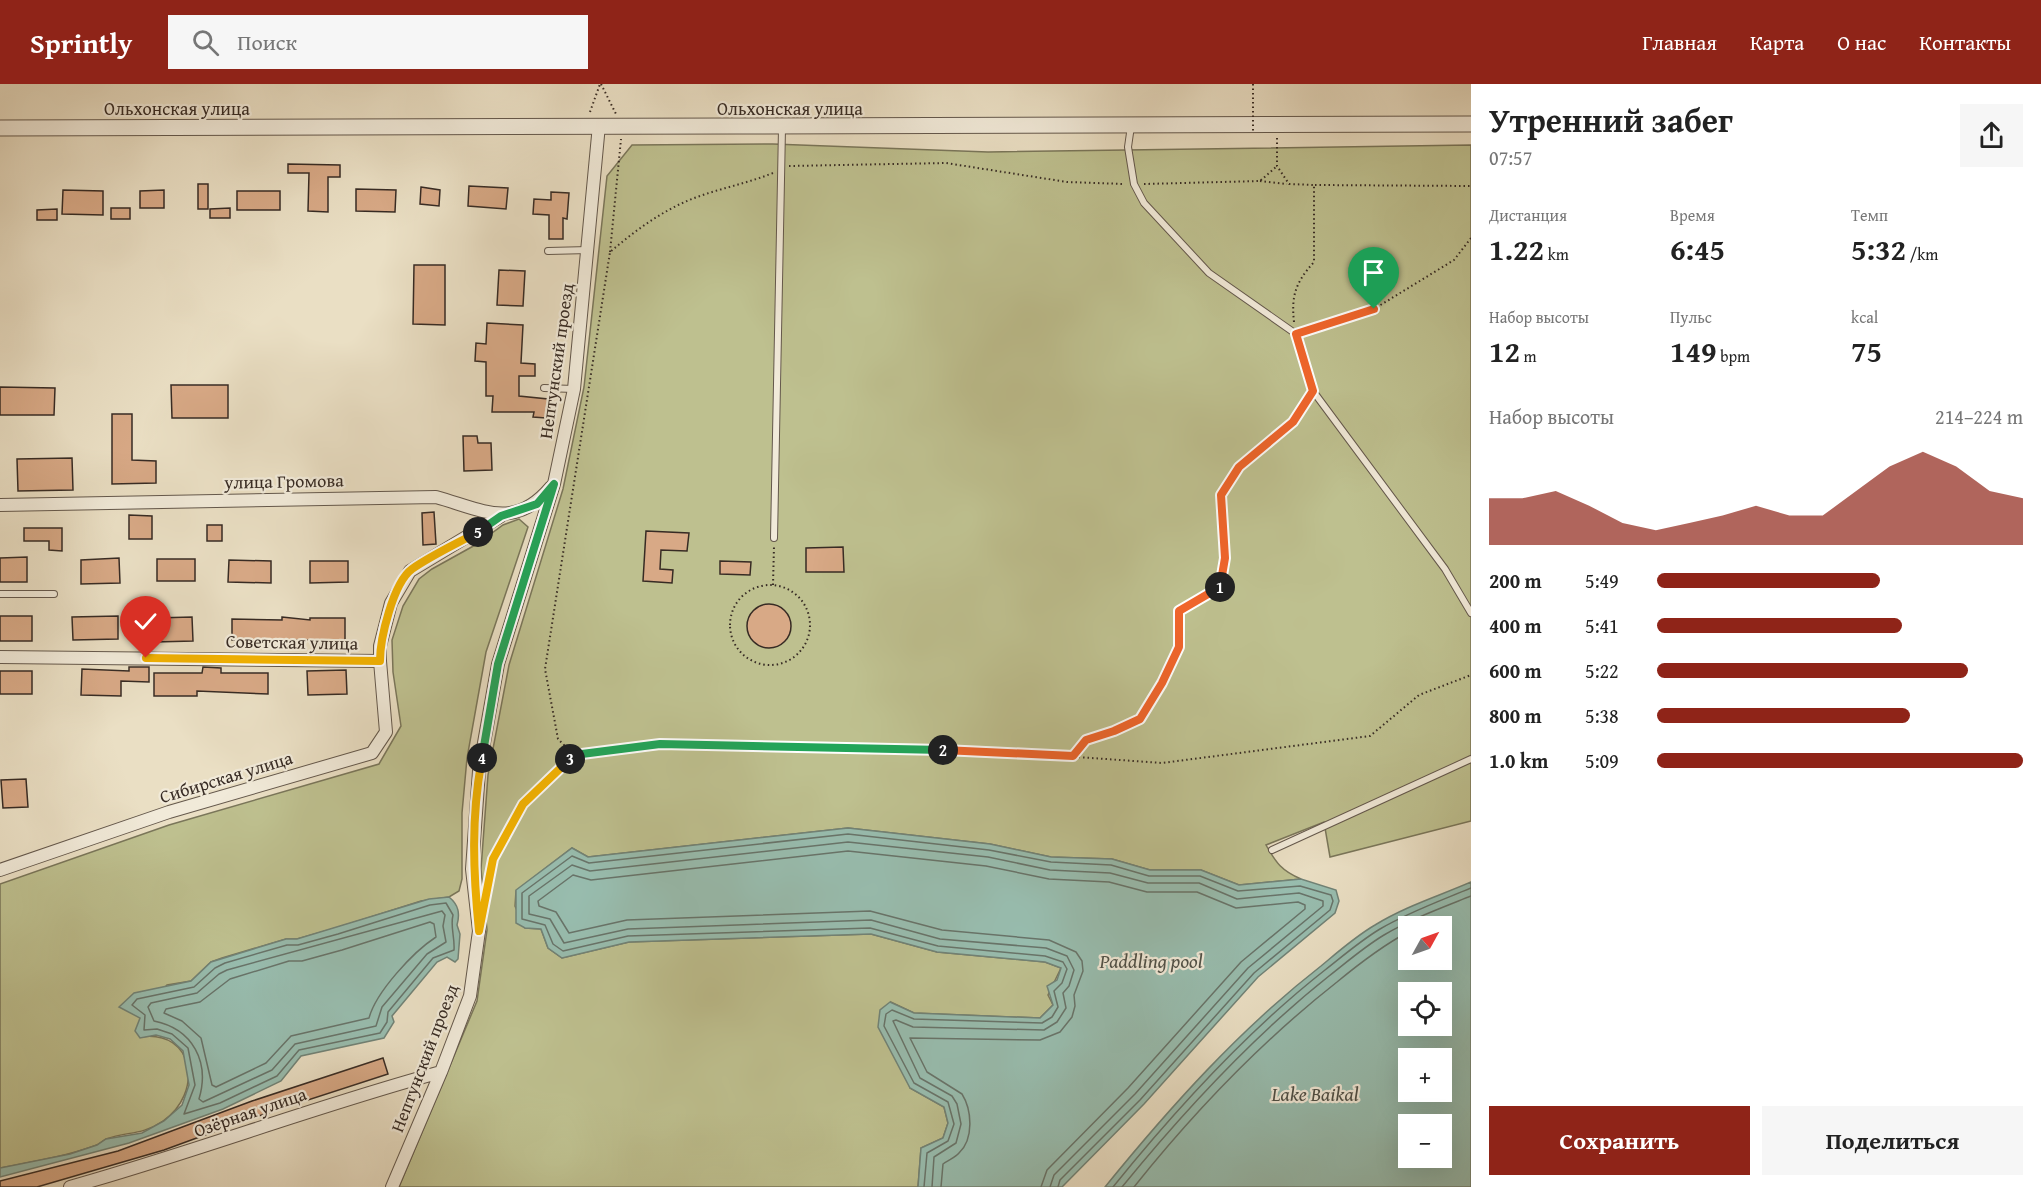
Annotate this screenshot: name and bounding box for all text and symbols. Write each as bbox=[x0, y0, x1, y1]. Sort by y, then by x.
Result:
search box bbox=[168, 15, 588, 69]
text: Sprintly bbox=[30, 22, 132, 63]
icon: search bbox=[189, 26, 222, 59]
text: Поиск bbox=[237, 26, 297, 58]
text: Главная bbox=[1642, 27, 1717, 58]
text: Карта bbox=[1750, 27, 1804, 58]
text: О нас bbox=[1837, 27, 1886, 58]
text: Контакты bbox=[1919, 27, 2011, 58]
street label: Ольхонская улица bbox=[104, 95, 250, 122]
street label: Ольхонская улица bbox=[717, 95, 863, 122]
text: Утренний забег bbox=[1489, 96, 1733, 144]
button: share bbox=[1960, 104, 2023, 167]
text: 07:57 bbox=[1489, 143, 1532, 172]
text: Дистанция bbox=[1489, 203, 1567, 227]
text: Время bbox=[1670, 203, 1715, 227]
text: Темп bbox=[1851, 203, 1888, 227]
text: 1.22 bbox=[1489, 227, 1544, 271]
text: 6:45 bbox=[1670, 227, 1725, 271]
text: 5:32 bbox=[1851, 227, 1906, 271]
text: km bbox=[1544, 242, 1569, 266]
text: /km bbox=[1906, 242, 1938, 266]
pin bbox=[1348, 247, 1399, 309]
icon: arrive bbox=[1357, 256, 1390, 289]
street label: Нептунский проезд bbox=[532, 281, 580, 440]
text: Набор высоты bbox=[1489, 305, 1589, 329]
text: Пульс bbox=[1670, 305, 1712, 329]
text: kcal bbox=[1851, 305, 1878, 329]
text: 12 bbox=[1489, 329, 1520, 373]
text: 149 bbox=[1670, 329, 1717, 373]
text: 75 bbox=[1851, 329, 1882, 373]
text: m bbox=[1520, 344, 1537, 368]
text: bpm bbox=[1717, 344, 1750, 368]
text: Набор высоты bbox=[1489, 402, 1614, 431]
text: 214–224 m bbox=[1935, 402, 2023, 431]
street label: улица Громова bbox=[223, 466, 344, 496]
pin: 5 bbox=[463, 517, 493, 547]
text: 5 bbox=[474, 520, 482, 544]
text: 200 m bbox=[1489, 566, 1542, 595]
text: 5:49 bbox=[1585, 566, 1619, 595]
pin: 1 bbox=[1205, 572, 1235, 602]
text: 1 bbox=[1216, 575, 1224, 599]
pin bbox=[120, 596, 171, 658]
icon: check bbox=[129, 605, 162, 638]
text: 400 m bbox=[1489, 611, 1542, 640]
text: 5:41 bbox=[1585, 611, 1619, 640]
street label: Советская улица bbox=[226, 627, 359, 657]
text: 600 m bbox=[1489, 656, 1542, 685]
text: 5:22 bbox=[1585, 656, 1619, 685]
text: 800 m bbox=[1489, 701, 1542, 730]
text: 5:38 bbox=[1585, 701, 1619, 730]
pin: 2 bbox=[928, 735, 958, 765]
text: 2 bbox=[939, 738, 947, 762]
pin: 4 bbox=[467, 743, 497, 773]
street label: Сибирская улица bbox=[156, 744, 296, 810]
pin: 3 bbox=[555, 744, 585, 774]
text: 4 bbox=[478, 746, 486, 770]
text: 1.0 km bbox=[1489, 746, 1548, 775]
text: 5:09 bbox=[1585, 746, 1619, 775]
text: 3 bbox=[566, 747, 574, 771]
north arrow bbox=[1398, 916, 1452, 970]
map controls bbox=[1398, 916, 1452, 1168]
water label: Paddling pool bbox=[1098, 946, 1203, 975]
street label: Нептунский проезд bbox=[383, 980, 465, 1136]
button: locate bbox=[1398, 982, 1452, 1036]
button: + bbox=[1398, 1048, 1452, 1102]
water label: Lake Baikal bbox=[1270, 1079, 1359, 1108]
street label: Озёрная улица bbox=[190, 1080, 310, 1144]
button: Сохранить bbox=[1489, 1106, 1750, 1175]
button: Поделиться bbox=[1762, 1106, 2023, 1175]
button: − bbox=[1398, 1114, 1452, 1168]

